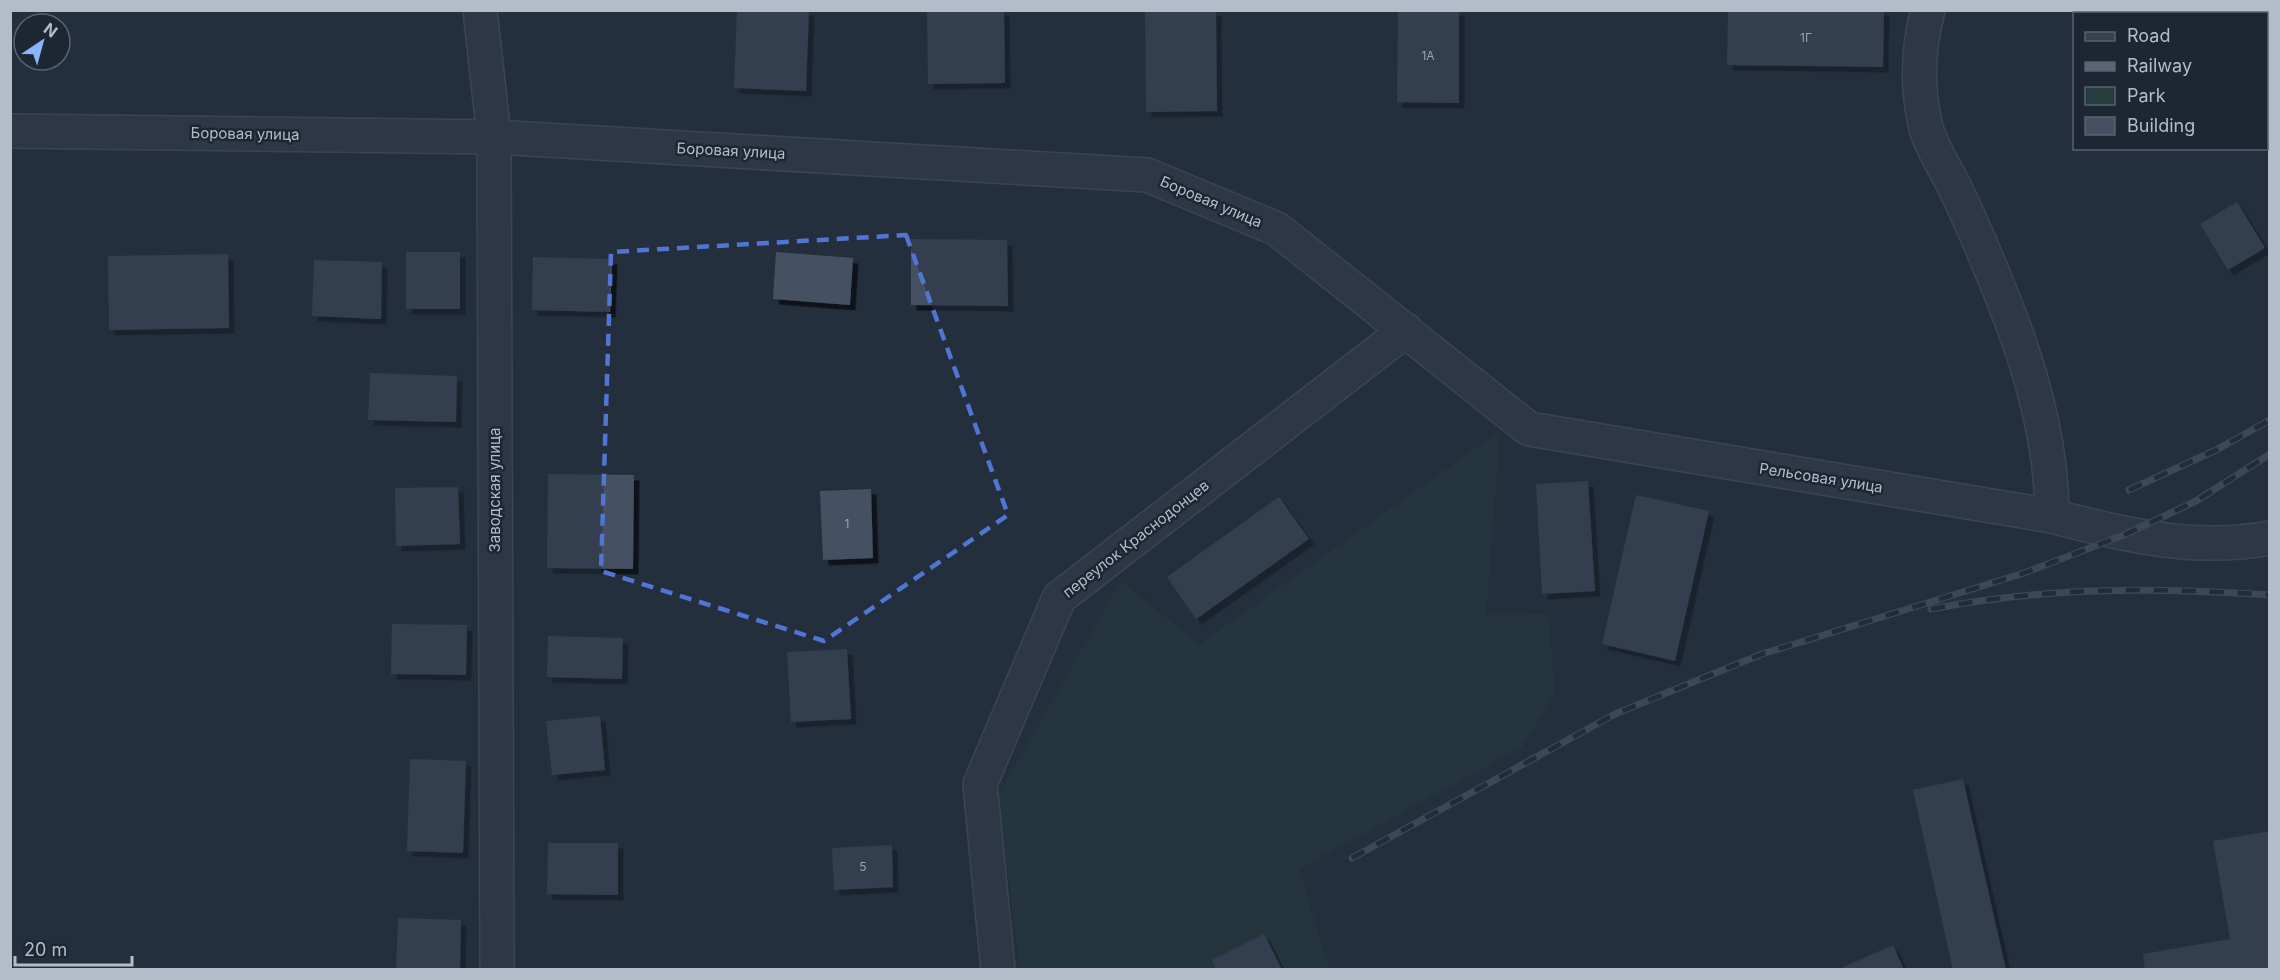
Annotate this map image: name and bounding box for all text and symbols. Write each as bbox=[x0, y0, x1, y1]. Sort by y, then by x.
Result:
north arrow bbox=[12, 12, 72, 72]
legend bbox=[2073, 12, 2268, 150]
text: N bbox=[40, 18, 62, 42]
text: Road bbox=[2127, 25, 2170, 46]
house number: 1Г bbox=[1800, 30, 1812, 45]
house number: 1А bbox=[1421, 48, 1435, 63]
text: Railway bbox=[2127, 55, 2192, 76]
text: Park bbox=[2127, 85, 2166, 106]
text: Building bbox=[2127, 115, 2195, 136]
street label: Боровая улица bbox=[190, 123, 300, 144]
street label: Боровая улица bbox=[676, 138, 786, 163]
street label: Боровая улица bbox=[1157, 172, 1265, 232]
street label: Заводская улица bbox=[485, 428, 504, 552]
street label: Рельсовая улица bbox=[1758, 458, 1884, 497]
street label: переулок Краснодонцев bbox=[1059, 476, 1213, 602]
house number: 1 bbox=[845, 516, 849, 531]
house number: 5 bbox=[859, 859, 867, 874]
scale bar bbox=[15, 929, 132, 967]
text: 20 m bbox=[24, 939, 67, 960]

